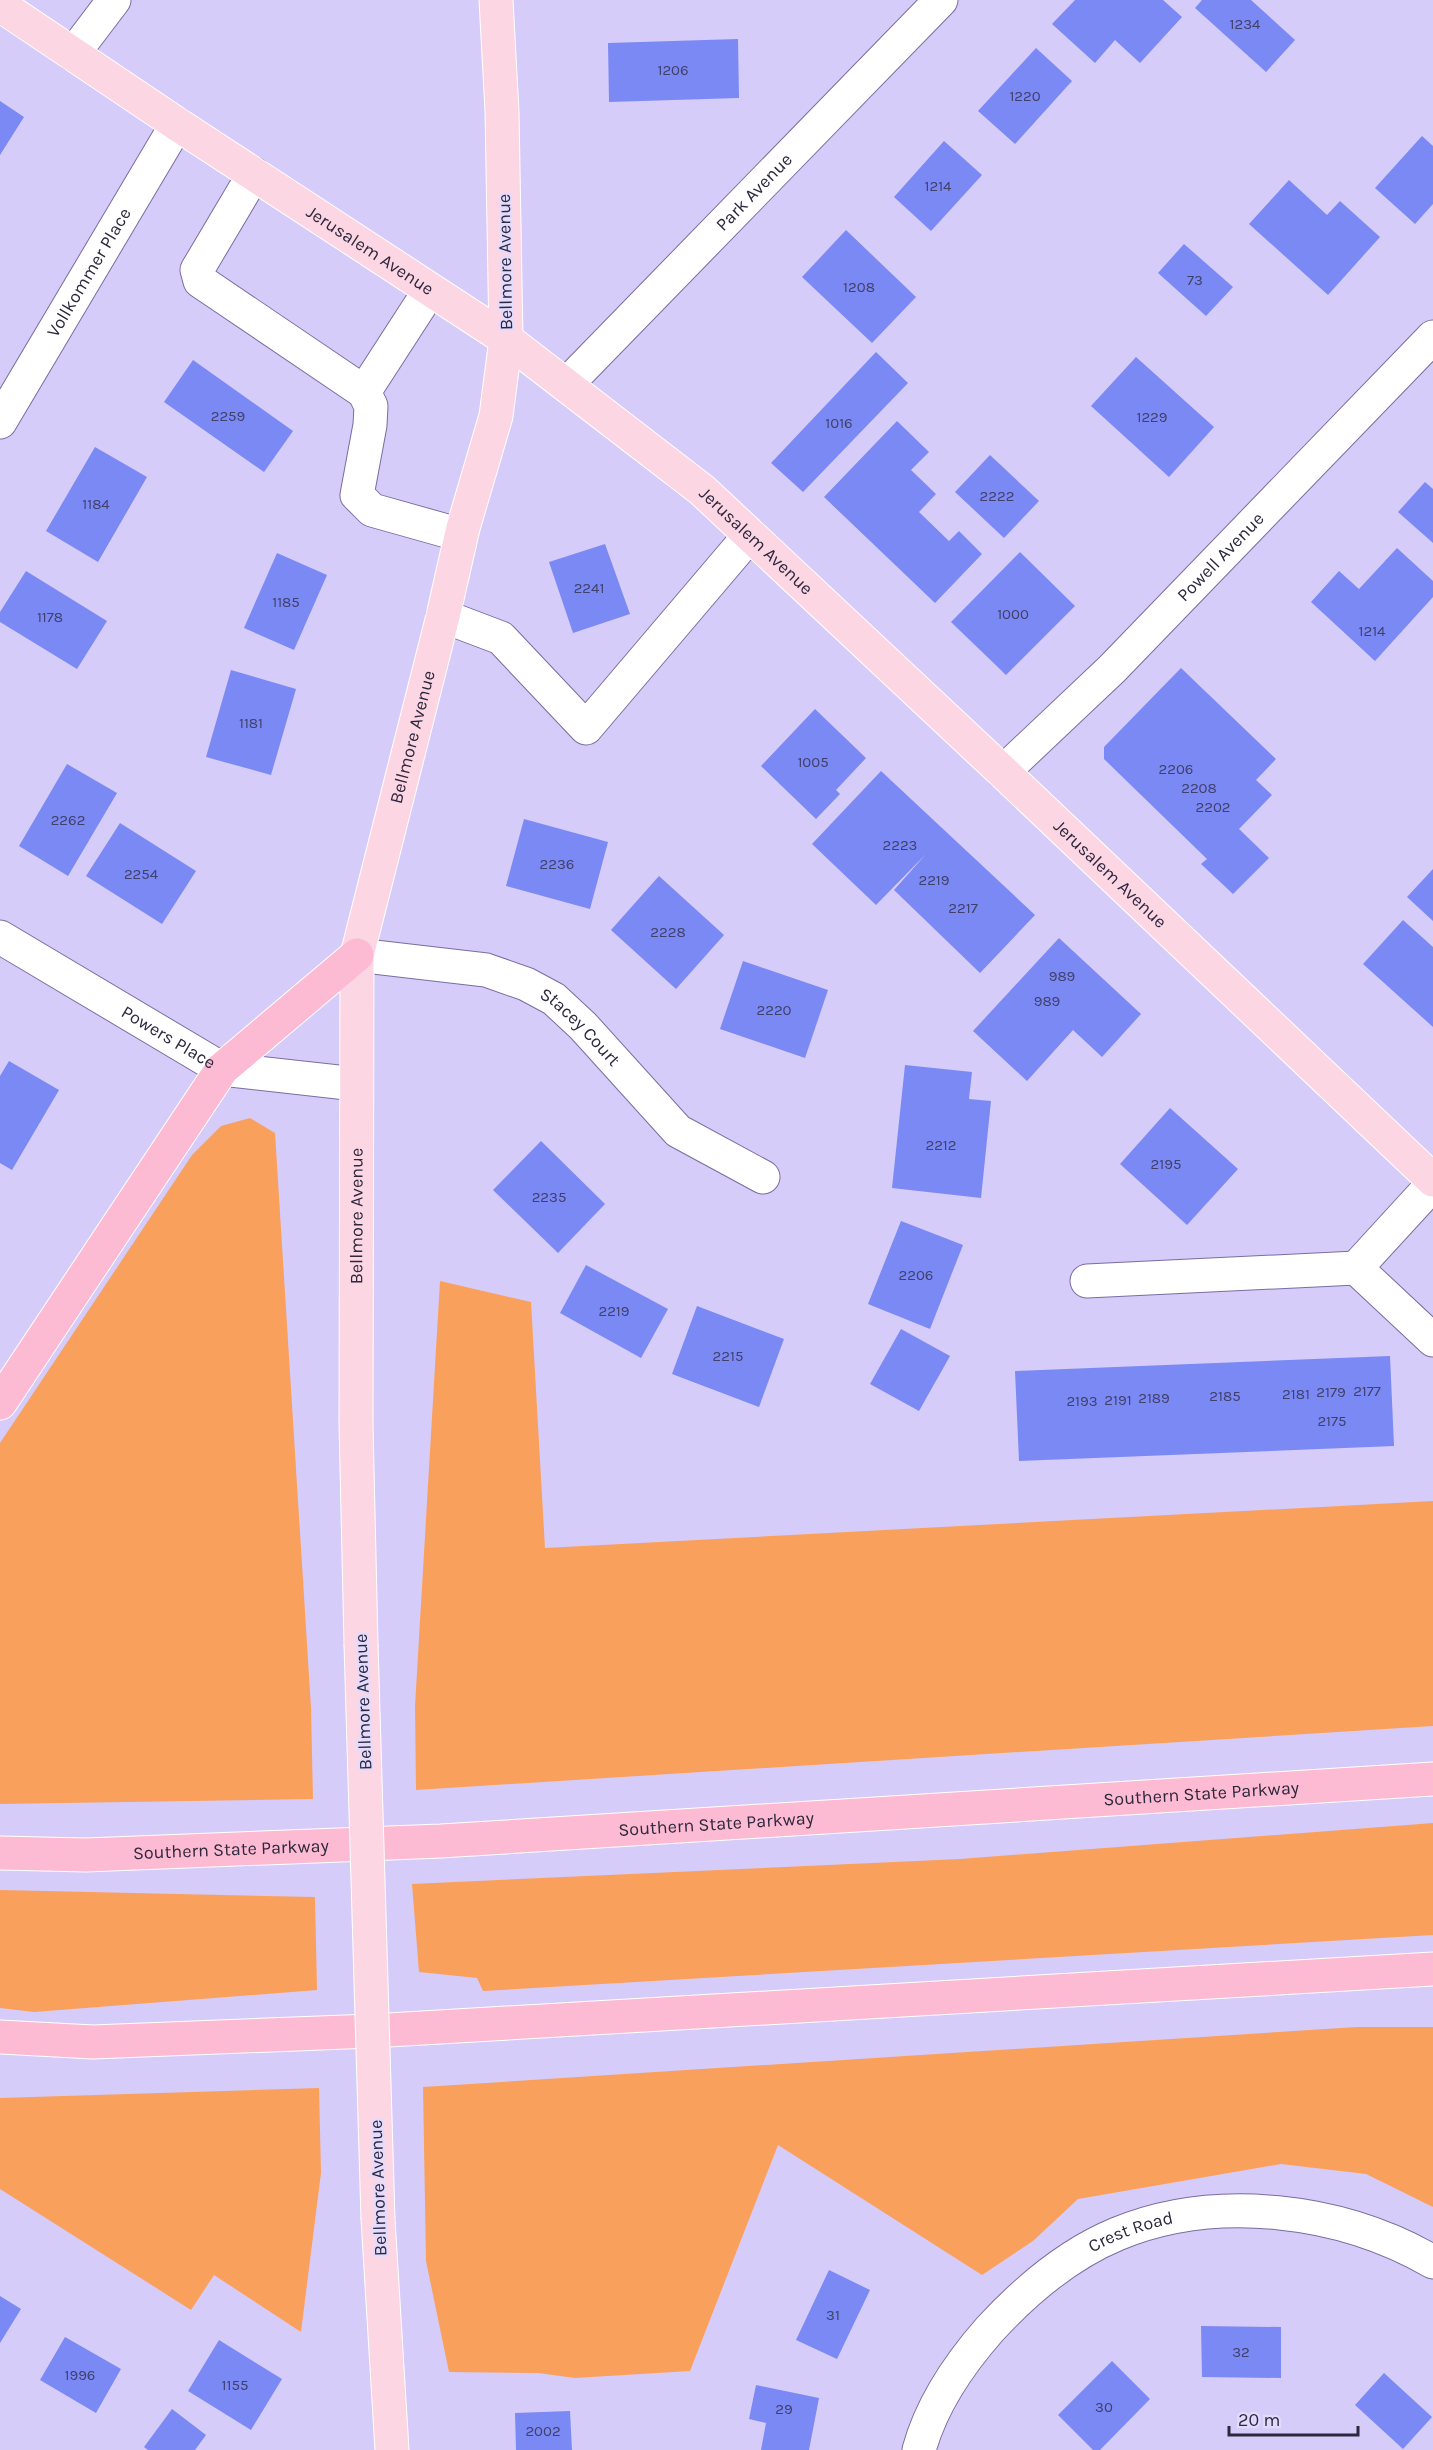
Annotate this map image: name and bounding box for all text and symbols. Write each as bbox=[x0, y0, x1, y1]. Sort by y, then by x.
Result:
house number: 1234 bbox=[1230, 15, 1261, 33]
house number: 1206 bbox=[657, 61, 689, 79]
house number: 1220 bbox=[1009, 87, 1041, 105]
street label: Park Avenue bbox=[711, 148, 797, 236]
house number: 1214 bbox=[925, 177, 952, 195]
street label: Bellmore Avenue bbox=[493, 194, 517, 330]
street label: Jerusalem Avenue bbox=[302, 201, 438, 300]
street label: Vollkommer Place bbox=[42, 204, 136, 341]
house number: 73 bbox=[1187, 271, 1203, 289]
house number: 1208 bbox=[843, 278, 875, 296]
house number: 2259 bbox=[211, 407, 245, 425]
house number: 1229 bbox=[1136, 408, 1168, 426]
house number: 1016 bbox=[825, 414, 853, 432]
street label: Jerusalem Avenue bbox=[695, 482, 818, 599]
house number: 2222 bbox=[980, 487, 1014, 505]
house number: 1184 bbox=[82, 495, 110, 513]
street label: Powell Avenue bbox=[1172, 508, 1269, 606]
house number: 2241 bbox=[574, 579, 604, 597]
house number: 1185 bbox=[272, 593, 300, 611]
house number: 1000 bbox=[997, 605, 1029, 623]
house number: 1178 bbox=[37, 608, 63, 626]
house number: 1214 bbox=[1359, 622, 1386, 640]
street label: Bellmore Avenue bbox=[385, 668, 440, 806]
house number: 1181 bbox=[239, 714, 263, 732]
house number: 1005 bbox=[797, 753, 829, 771]
house number: 2206 bbox=[1159, 760, 1193, 778]
house number: 2208 bbox=[1181, 779, 1217, 797]
house number: 2202 bbox=[1196, 798, 1230, 816]
house number: 2262 bbox=[51, 811, 85, 829]
street label: Jerusalem Avenue bbox=[1049, 815, 1171, 933]
house number: 2223 bbox=[883, 836, 917, 854]
house number: 2236 bbox=[540, 855, 574, 873]
house number: 2254 bbox=[124, 865, 159, 883]
house number: 2219 bbox=[918, 871, 950, 889]
house number: 2217 bbox=[948, 899, 978, 917]
house number: 2228 bbox=[650, 923, 686, 941]
house number: 989 bbox=[1049, 967, 1075, 985]
street label: Stacey Court bbox=[536, 983, 625, 1071]
house number: 989 bbox=[1034, 992, 1060, 1010]
street label: Powers Place bbox=[117, 1001, 220, 1074]
house number: 2220 bbox=[757, 1001, 792, 1019]
house number: 2212 bbox=[925, 1136, 957, 1154]
street label: Bellmore Avenue bbox=[345, 1148, 368, 1284]
house number: 2195 bbox=[1151, 1155, 1181, 1173]
house number: 2235 bbox=[532, 1188, 566, 1206]
house number: 2206 bbox=[899, 1266, 933, 1284]
house number: 2219 bbox=[598, 1302, 630, 1320]
house number: 2215 bbox=[713, 1347, 743, 1365]
house number: 2177 bbox=[1353, 1382, 1381, 1400]
house number: 2179 bbox=[1316, 1383, 1346, 1401]
house number: 2181 bbox=[1282, 1385, 1310, 1403]
house number: 2185 bbox=[1209, 1387, 1241, 1405]
house number: 2189 bbox=[1138, 1389, 1170, 1407]
house number: 2191 bbox=[1104, 1391, 1132, 1409]
house number: 2193 bbox=[1066, 1392, 1098, 1410]
house number: 2175 bbox=[1317, 1412, 1347, 1430]
street label: Bellmore Avenue bbox=[350, 1633, 376, 1771]
street label: Southern State Parkway bbox=[1103, 1776, 1300, 1811]
street label: Southern State Parkway bbox=[618, 1807, 815, 1841]
street label: Southern State Parkway bbox=[132, 1834, 330, 1864]
street label: Bellmore Avenue bbox=[365, 2119, 391, 2257]
street label: Crest Road bbox=[1084, 2206, 1175, 2257]
house number: 31 bbox=[826, 2306, 840, 2324]
house number: 32 bbox=[1232, 2343, 1250, 2361]
house number: 1996 bbox=[65, 2366, 95, 2384]
house number: 1155 bbox=[222, 2376, 248, 2394]
house number: 30 bbox=[1095, 2398, 1113, 2416]
scale bar bbox=[1229, 2399, 1358, 2437]
house number: 29 bbox=[775, 2400, 793, 2418]
text: 20 m bbox=[1238, 2409, 1280, 2431]
house number: 2002 bbox=[525, 2422, 561, 2440]

